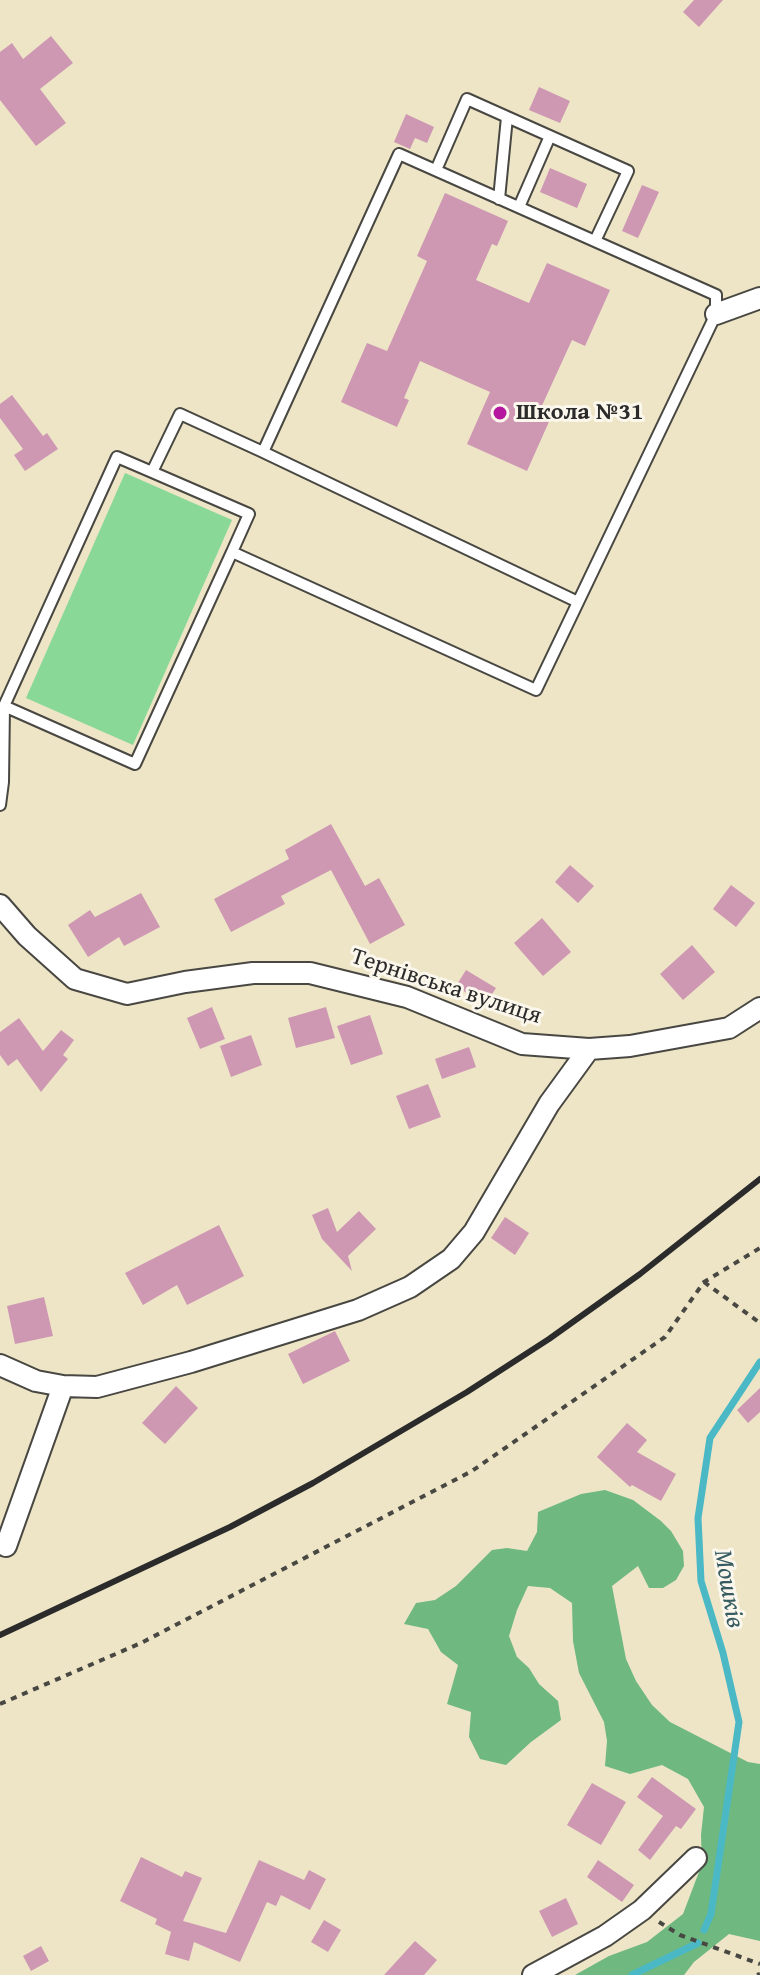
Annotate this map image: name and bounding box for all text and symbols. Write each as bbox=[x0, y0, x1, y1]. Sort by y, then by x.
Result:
place label: Школа №31 bbox=[516, 399, 643, 427]
marker: Школа №31 bbox=[491, 404, 509, 422]
street label: Тернівська вулиця bbox=[347, 943, 545, 1031]
water label: Мошків bbox=[706, 1547, 750, 1631]

